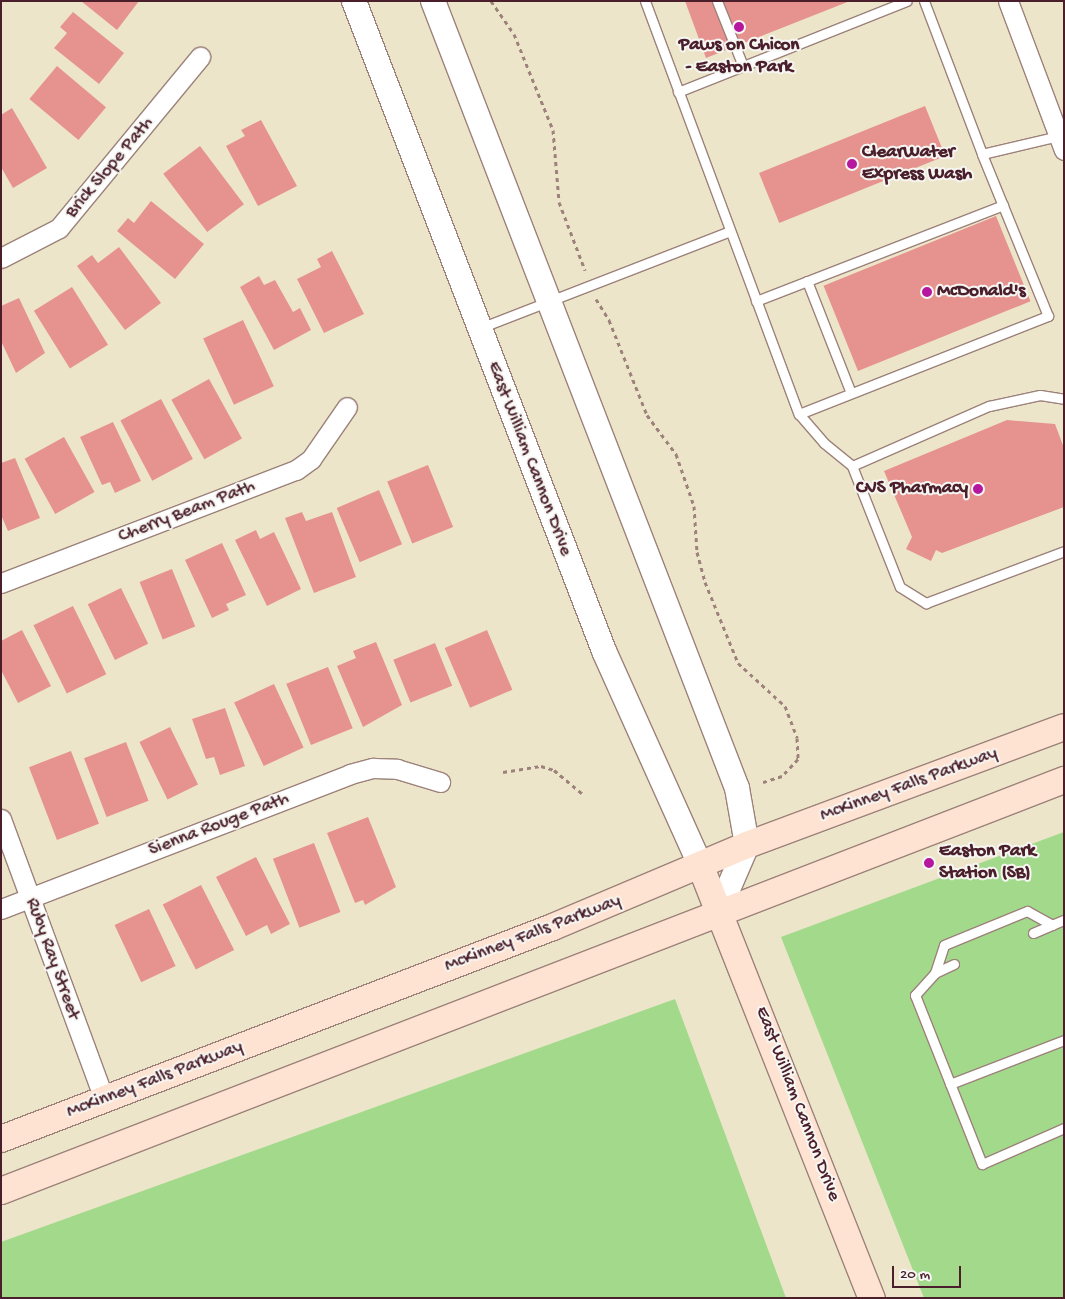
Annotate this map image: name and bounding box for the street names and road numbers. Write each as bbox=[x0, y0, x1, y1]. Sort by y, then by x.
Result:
street label: Brick Slope Path bbox=[61, 113, 159, 223]
street label: East William Cannon Drive bbox=[481, 358, 577, 560]
street label: Cherry Beam Path bbox=[115, 475, 259, 549]
street label: McKinney Falls Parkway bbox=[817, 742, 1001, 828]
street label: Sienna Rouge Path bbox=[146, 788, 292, 862]
street label: McKinney Falls Parkway bbox=[442, 890, 624, 978]
street label: Ruby Ray Street bbox=[19, 895, 85, 1023]
street label: East William Cannon Drive bbox=[749, 1003, 845, 1205]
street label: McKinney Falls Parkway bbox=[64, 1036, 246, 1124]

